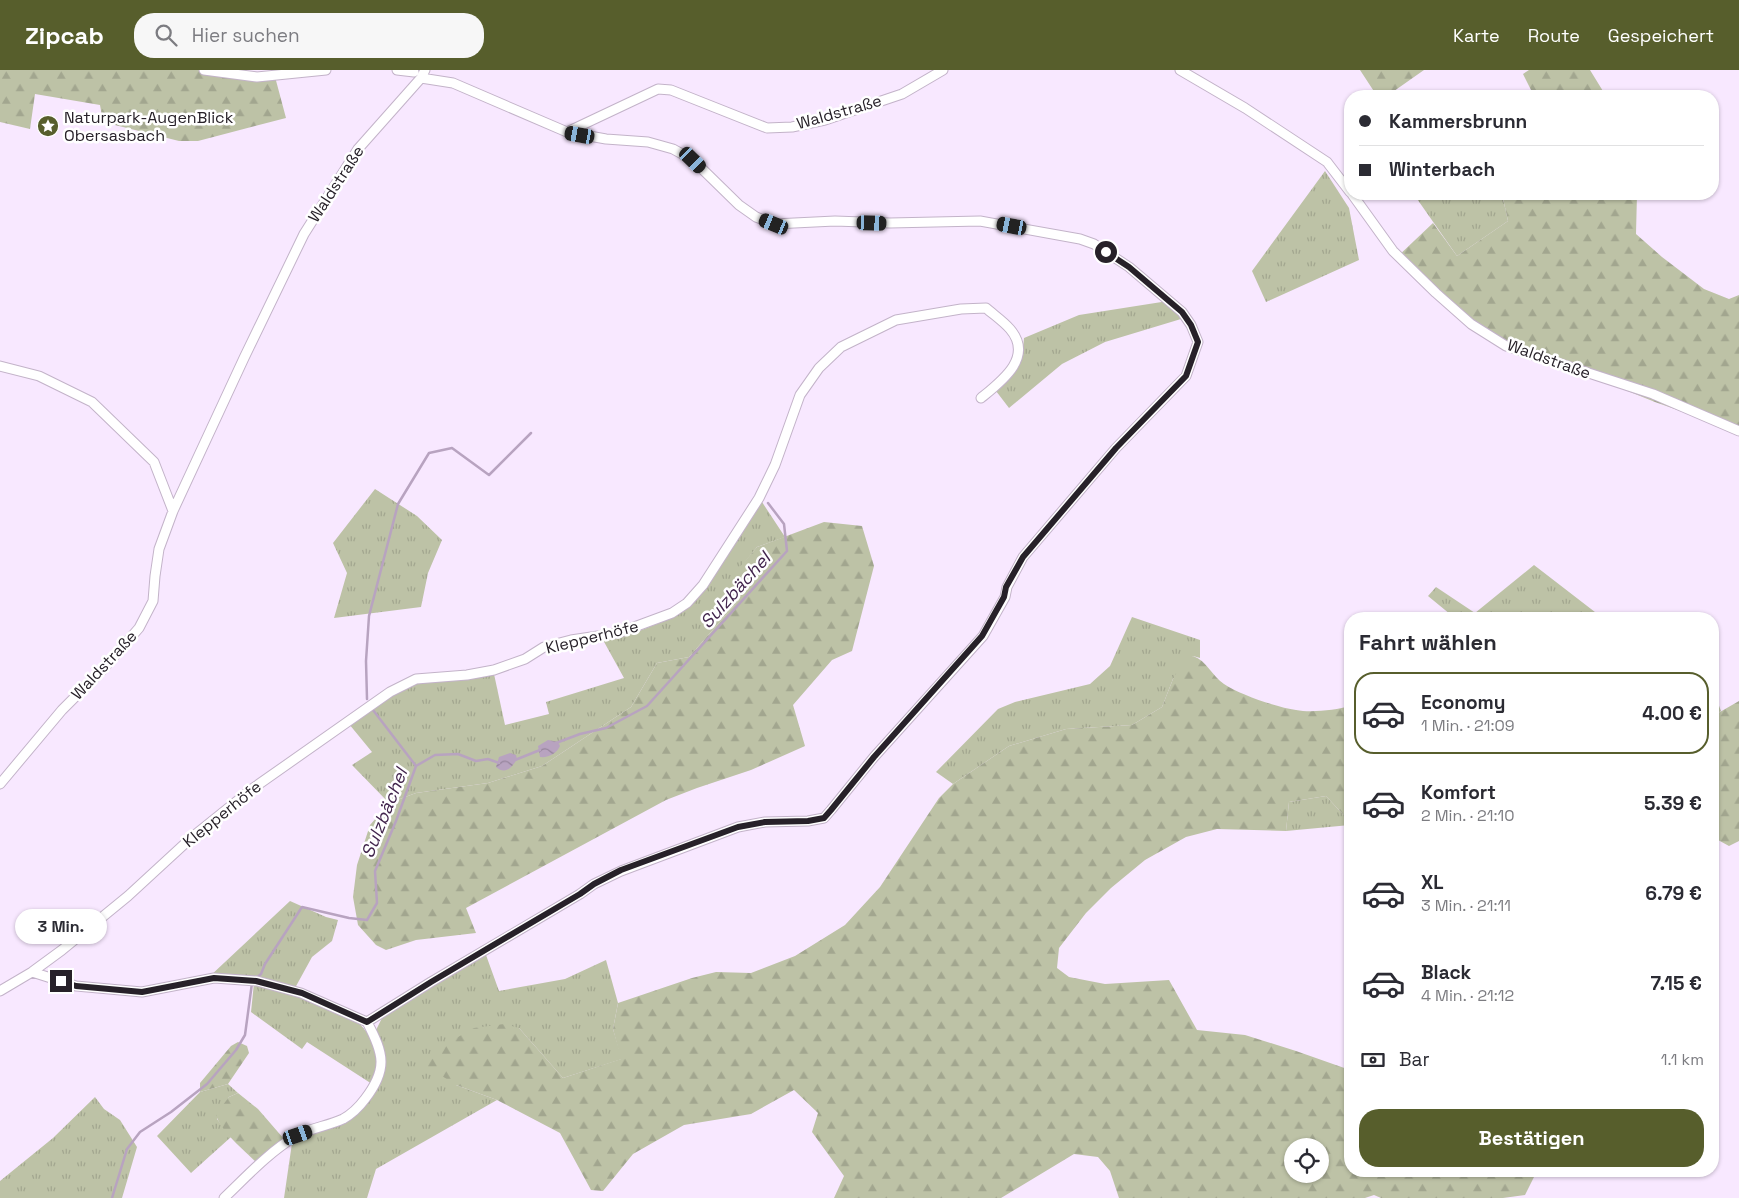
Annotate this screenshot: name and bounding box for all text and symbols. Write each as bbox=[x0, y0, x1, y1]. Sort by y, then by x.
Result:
search box bbox=[134, 13, 484, 58]
text: Zipcab bbox=[25, 20, 104, 51]
icon: search bbox=[152, 21, 180, 49]
text: Hier suchen bbox=[192, 23, 300, 48]
text: Karte bbox=[1453, 24, 1500, 47]
text: Route bbox=[1528, 24, 1580, 47]
text: Gespeichert bbox=[1608, 24, 1714, 47]
street label: Waldstraße bbox=[794, 90, 884, 134]
place label: Naturpark-AugenBlick Obersasbach bbox=[64, 107, 234, 146]
text: Kammersbrunn bbox=[1389, 109, 1527, 134]
place icon: Naturpark-AugenBlick Obersasbach bbox=[36, 114, 60, 138]
car bbox=[563, 125, 596, 145]
street label: Waldstraße bbox=[303, 142, 369, 226]
car bbox=[676, 144, 709, 176]
text: Winterbach bbox=[1389, 157, 1495, 182]
car bbox=[757, 211, 790, 237]
car bbox=[856, 215, 887, 231]
car bbox=[995, 216, 1028, 236]
route start bbox=[1095, 241, 1117, 263]
street label: Waldstraße bbox=[1504, 334, 1594, 384]
water label: Sulzbächel bbox=[695, 545, 777, 633]
street label: Klepperhöfe bbox=[543, 615, 641, 659]
street label: Waldstraße bbox=[67, 626, 141, 704]
text: Fahrt wählen bbox=[1359, 628, 1497, 656]
text: Economy bbox=[1421, 690, 1505, 715]
icon: car bbox=[1361, 691, 1406, 736]
text: 4.00 € bbox=[1642, 701, 1702, 726]
text: 1 Min. · 21:09 bbox=[1421, 715, 1515, 736]
water label: Sulzbächel bbox=[356, 763, 413, 861]
street label: Klepperhöfe bbox=[179, 776, 265, 852]
text: Komfort bbox=[1421, 780, 1496, 805]
icon: car bbox=[1361, 781, 1406, 826]
text: 5.39 € bbox=[1644, 791, 1702, 816]
text: 2 Min. · 21:10 bbox=[1421, 805, 1514, 826]
text: XL bbox=[1421, 870, 1444, 895]
icon: car bbox=[1361, 871, 1406, 916]
text: 6.79 € bbox=[1645, 881, 1702, 906]
text: 3 Min. · 21:11 bbox=[1421, 895, 1511, 916]
callout: 3 Min. bbox=[15, 908, 107, 944]
text: 3 Min. bbox=[38, 916, 84, 937]
text: Black bbox=[1421, 960, 1471, 985]
icon: car bbox=[1361, 961, 1406, 1006]
route end bbox=[50, 970, 72, 992]
text: 7.15 € bbox=[1650, 971, 1702, 996]
text: 4 Min. · 21:12 bbox=[1421, 985, 1514, 1006]
icon: cash bbox=[1359, 1046, 1387, 1074]
text: Bar bbox=[1399, 1047, 1430, 1072]
text: 1.1 km bbox=[1661, 1049, 1704, 1070]
button: Bestätigen bbox=[1359, 1109, 1704, 1167]
car bbox=[281, 1123, 314, 1147]
map controls bbox=[1284, 1138, 1329, 1183]
button: locate bbox=[1284, 1138, 1329, 1183]

